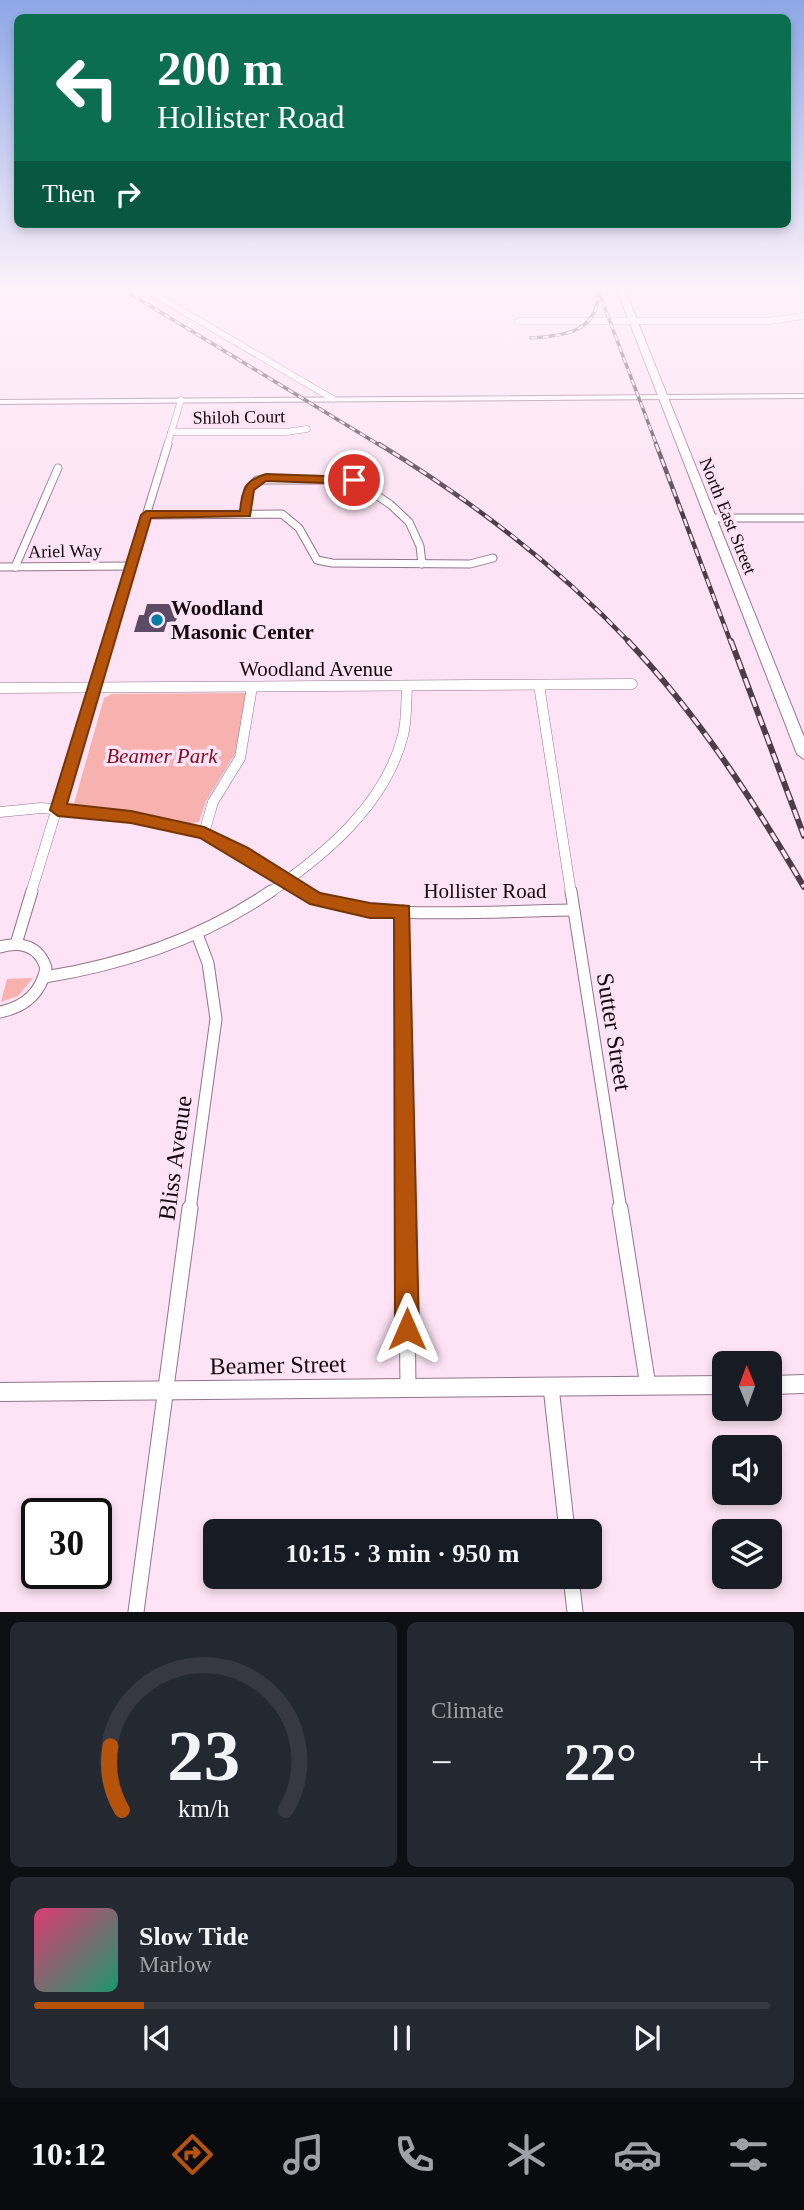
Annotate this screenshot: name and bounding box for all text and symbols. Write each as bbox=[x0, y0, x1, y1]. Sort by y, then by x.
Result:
text: 200 m bbox=[157, 41, 284, 96]
icon: left bbox=[42, 42, 133, 133]
text: Hollister Road bbox=[157, 99, 345, 135]
icon: right bbox=[109, 175, 147, 213]
text: Then bbox=[42, 179, 95, 208]
street label: Shiloh Court bbox=[193, 406, 285, 428]
pin bbox=[324, 450, 384, 510]
street label: North East Street bbox=[696, 455, 760, 577]
icon: arrive bbox=[335, 461, 373, 499]
street label: Ariel Way bbox=[28, 540, 102, 562]
place label: Woodland Masonic Center bbox=[171, 596, 314, 644]
marker: Woodland Masonic Center bbox=[149, 612, 165, 628]
street label: Woodland Avenue bbox=[239, 657, 393, 681]
park label: Beamer Park bbox=[106, 744, 218, 768]
street label: Hollister Road bbox=[423, 879, 547, 903]
street label: Sutter Street bbox=[592, 971, 636, 1093]
street label: Bliss Avenue bbox=[153, 1094, 197, 1222]
position arrow bbox=[370, 1292, 444, 1366]
street label: Beamer Street bbox=[209, 1351, 347, 1379]
north arrow bbox=[712, 1351, 782, 1421]
map controls bbox=[712, 1351, 782, 1589]
button: sound bbox=[712, 1435, 782, 1505]
speed limit sign: 30 bbox=[21, 1498, 112, 1589]
button: layers bbox=[712, 1519, 782, 1589]
text: 10:15 · 3 min · 950 m bbox=[286, 1539, 520, 1568]
text: Climate bbox=[431, 1698, 504, 1723]
text: 23 bbox=[167, 1716, 240, 1797]
text: 22° bbox=[564, 1734, 637, 1791]
text: − bbox=[431, 1741, 452, 1783]
text: + bbox=[749, 1741, 770, 1783]
text: km/h bbox=[178, 1795, 230, 1822]
text: Slow Tide bbox=[139, 1922, 249, 1951]
text: Marlow bbox=[139, 1952, 212, 1977]
icon: previous bbox=[138, 2019, 176, 2057]
icon: pause bbox=[383, 2019, 421, 2057]
icon: next bbox=[628, 2019, 666, 2057]
icon: directions bbox=[168, 2130, 217, 2179]
icon: music bbox=[279, 2130, 328, 2179]
icon: phone bbox=[390, 2130, 439, 2179]
icon: climate bbox=[502, 2130, 551, 2179]
icon: car bbox=[613, 2130, 662, 2179]
icon: filters bbox=[724, 2130, 773, 2179]
text: 10:12 bbox=[31, 2136, 106, 2172]

